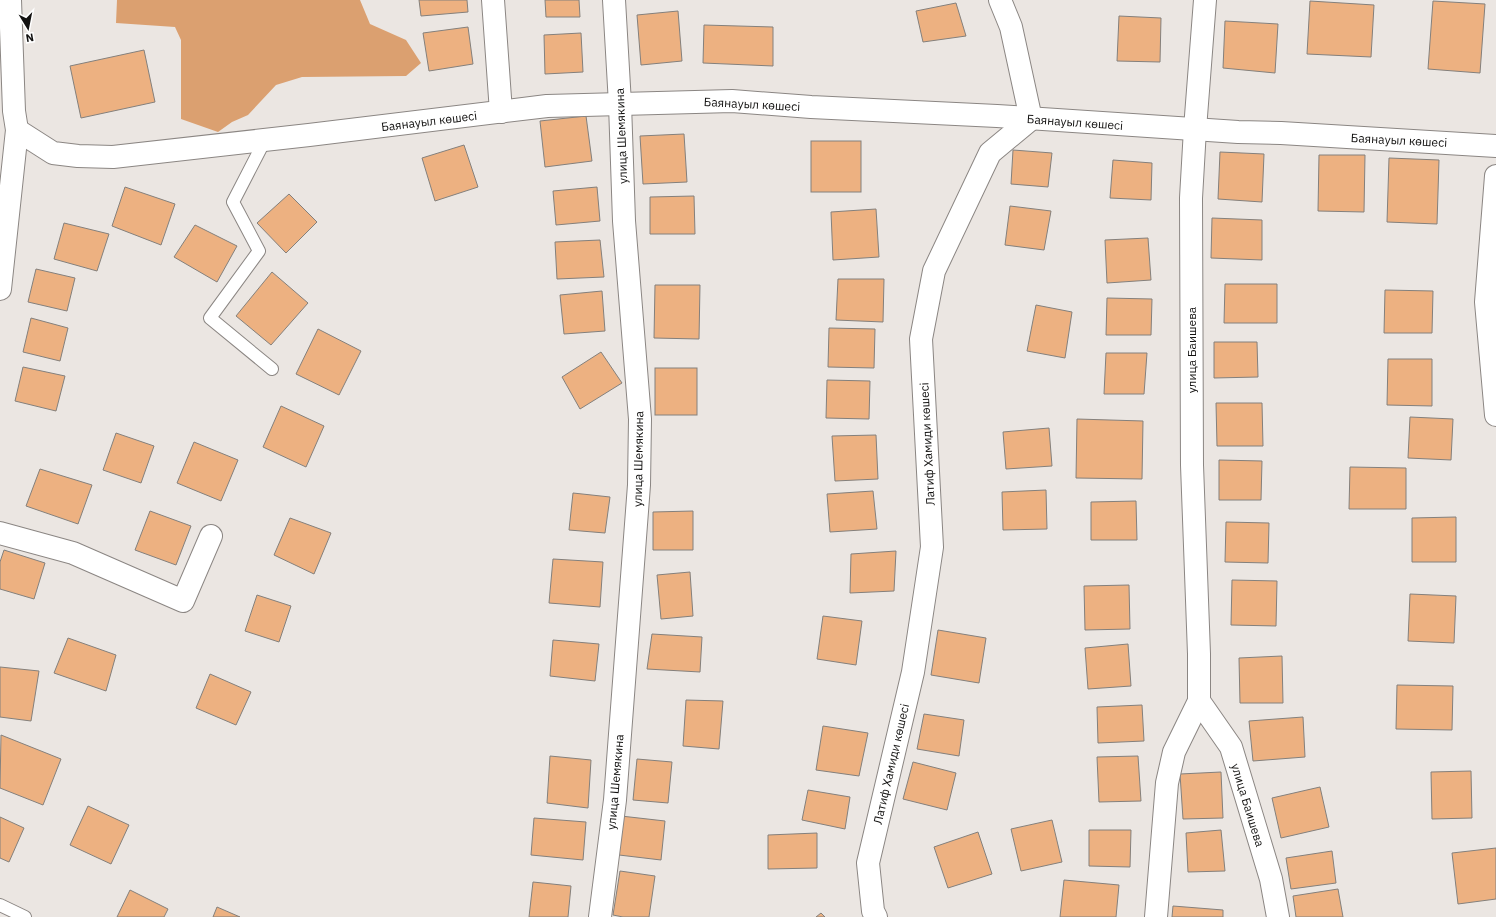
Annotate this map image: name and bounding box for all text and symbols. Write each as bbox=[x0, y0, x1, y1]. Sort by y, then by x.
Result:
north arrow bbox=[8, 8, 48, 48]
text: N bbox=[25, 30, 35, 45]
street label: улица Шемякина bbox=[612, 87, 630, 184]
street label: Баянауыл көшесі bbox=[703, 94, 801, 114]
street label: Баянауыл көшесі bbox=[380, 108, 478, 134]
street label: Баянауыл көшесі bbox=[1026, 111, 1124, 133]
street label: Баянауыл көшесі bbox=[1350, 130, 1448, 150]
street label: улица Баишева bbox=[1184, 306, 1199, 393]
street label: Латиф Хамиди көшесі bbox=[916, 382, 938, 506]
street label: улица Шемякина bbox=[630, 410, 646, 507]
street label: Латиф Хамиди көшесі bbox=[870, 702, 912, 826]
street label: улица Шемякина bbox=[603, 733, 627, 830]
street label: улица Баишева bbox=[1228, 761, 1268, 849]

